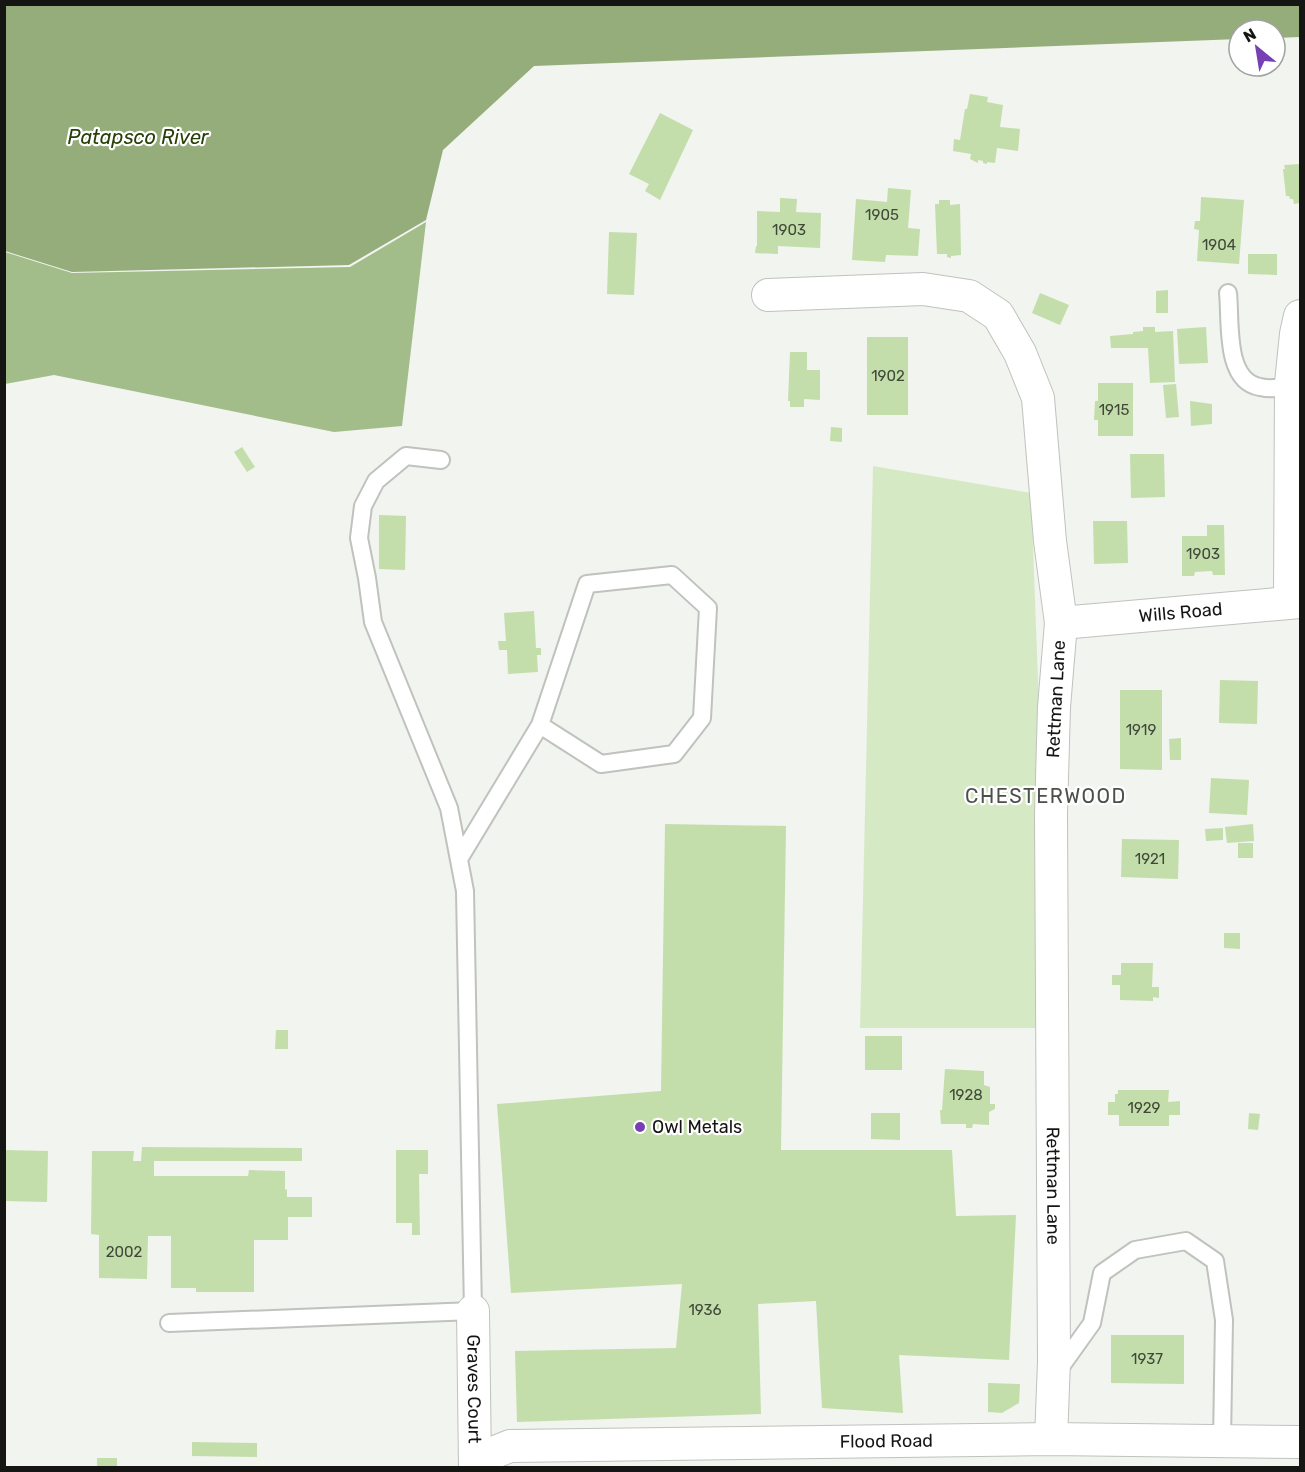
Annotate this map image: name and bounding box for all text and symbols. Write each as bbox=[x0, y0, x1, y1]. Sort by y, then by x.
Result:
north arrow bbox=[1227, 18, 1287, 78]
text: N bbox=[1240, 24, 1259, 47]
water label: Patapsco River bbox=[68, 125, 210, 149]
house number: 1905 bbox=[865, 206, 899, 224]
house number: 1903 bbox=[772, 221, 806, 239]
house number: 1904 bbox=[1202, 236, 1236, 254]
house number: 1902 bbox=[871, 367, 905, 385]
house number: 1915 bbox=[1099, 401, 1129, 419]
house number: 1903 bbox=[1186, 545, 1220, 563]
street label: Wills Road bbox=[1138, 598, 1223, 627]
street label: Rettman Lane bbox=[1042, 639, 1070, 759]
house number: 1919 bbox=[1126, 721, 1156, 739]
district label: CHESTERWOOD bbox=[965, 784, 1127, 808]
house number: 1921 bbox=[1135, 850, 1165, 868]
house number: 1928 bbox=[949, 1086, 983, 1104]
house number: 1929 bbox=[1127, 1099, 1161, 1117]
place label: Owl Metals bbox=[652, 1116, 742, 1138]
marker: Owl Metals bbox=[633, 1120, 647, 1134]
street label: Rettman Lane bbox=[1042, 1127, 1064, 1245]
house number: 2002 bbox=[106, 1243, 143, 1261]
house number: 1936 bbox=[688, 1301, 722, 1319]
street label: Graves Court bbox=[462, 1334, 486, 1444]
house number: 1937 bbox=[1131, 1350, 1163, 1368]
street label: Flood Road bbox=[839, 1430, 933, 1453]

